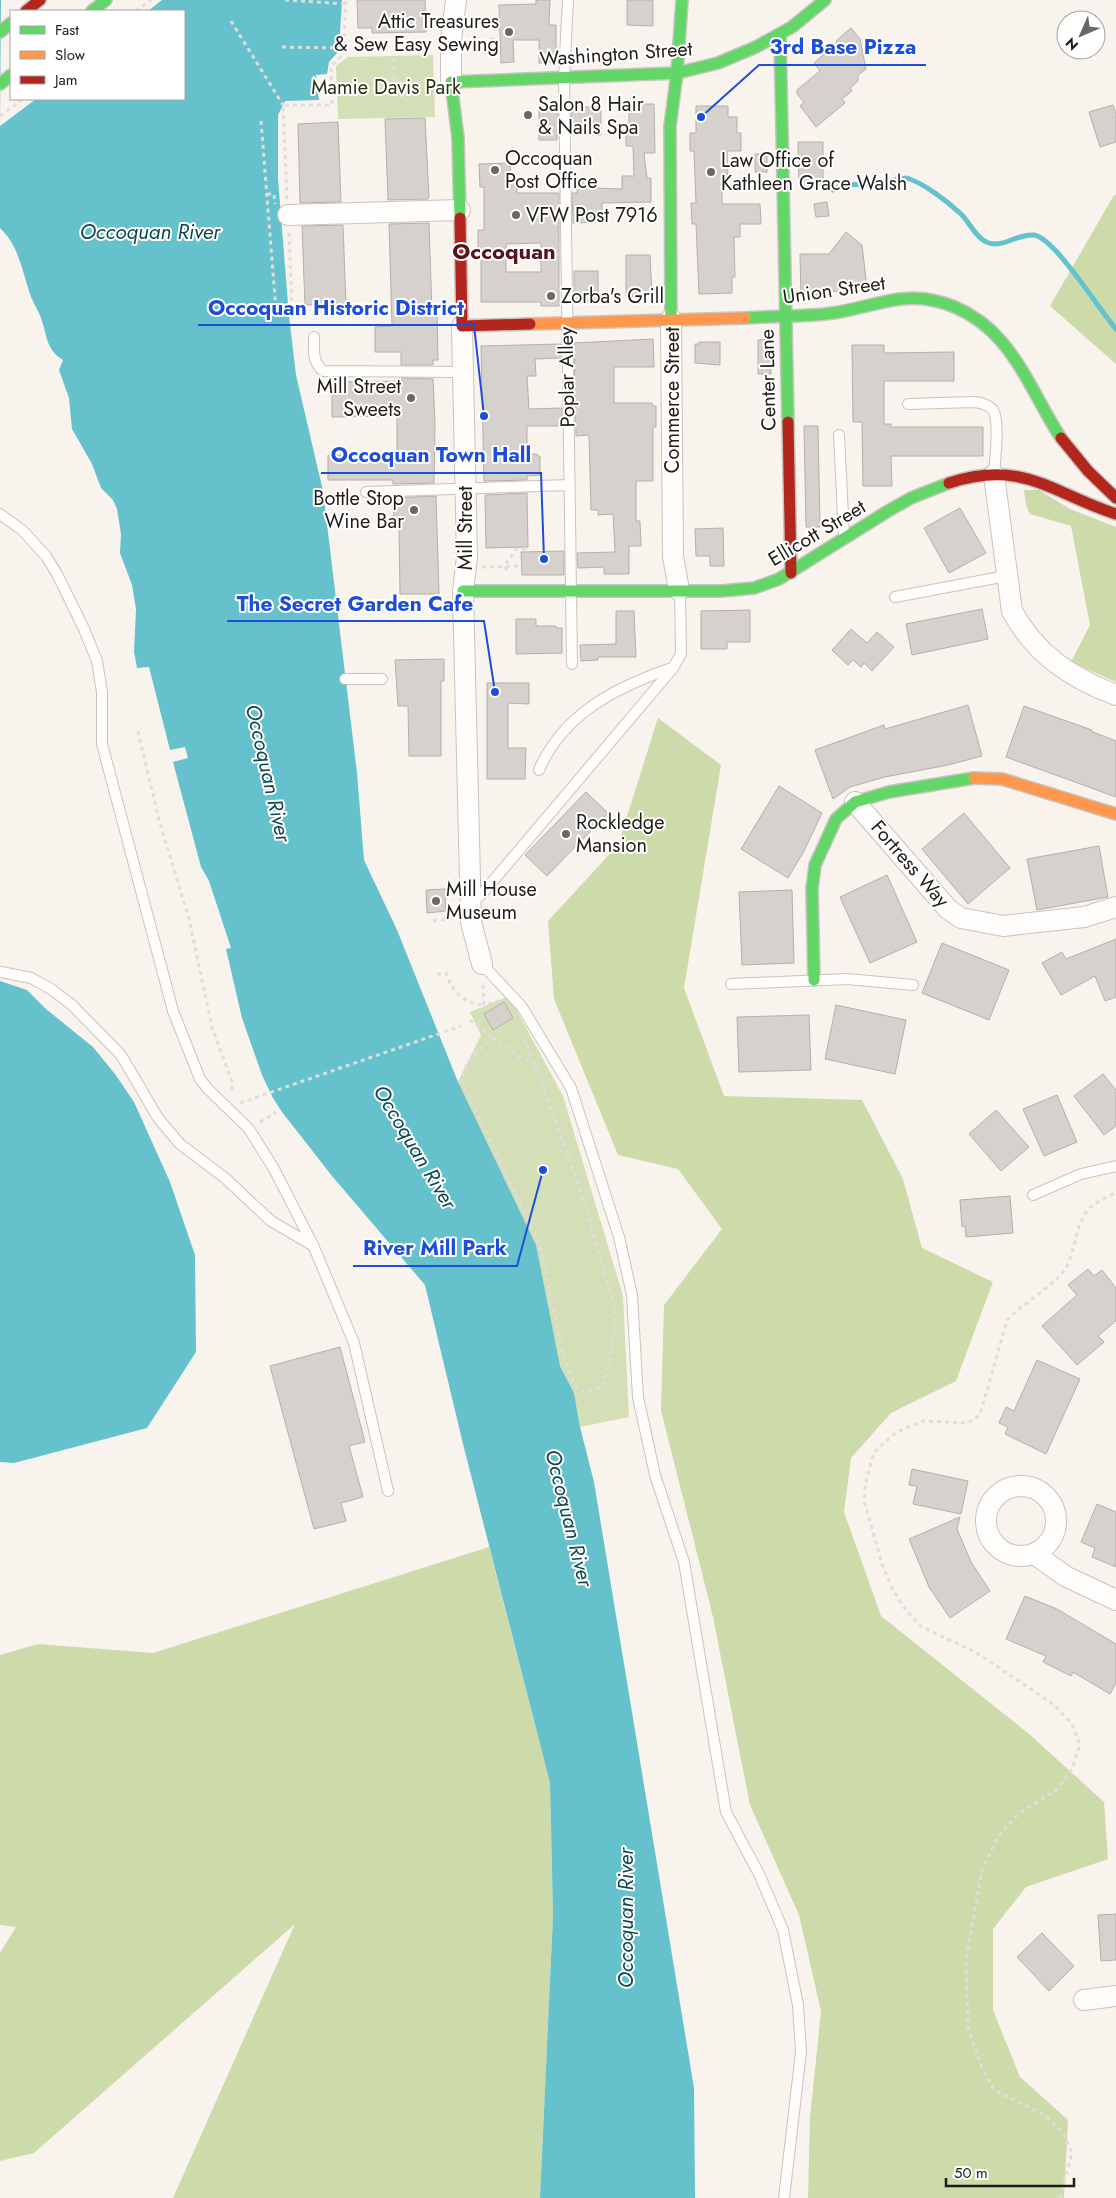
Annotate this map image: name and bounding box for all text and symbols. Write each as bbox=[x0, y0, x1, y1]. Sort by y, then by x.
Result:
place label: Attic Treasures & Sew Easy Sewing bbox=[334, 7, 499, 59]
legend bbox=[10, 10, 185, 100]
north arrow bbox=[1056, 10, 1106, 60]
text: Fast bbox=[55, 19, 79, 41]
marker: Attic Treasures & Sew Easy Sewing bbox=[503, 26, 515, 38]
callout: 3rd Base Pizza bbox=[759, 29, 926, 65]
text: 3rd Base Pizza bbox=[770, 32, 916, 62]
text: N bbox=[1061, 33, 1083, 55]
street label: Washington Street bbox=[539, 34, 694, 74]
text: Slow bbox=[55, 44, 86, 66]
text: Jam bbox=[53, 69, 78, 91]
park label: Mamie Davis Park bbox=[311, 73, 461, 102]
place label: Salon 8 Hair & Nails Spa bbox=[538, 90, 644, 142]
marker: Salon 8 Hair & Nails Spa bbox=[522, 109, 534, 121]
place label: Occoquan Post Office bbox=[505, 144, 597, 196]
place label: Law Office of Kathleen Grace Walsh bbox=[721, 146, 907, 198]
marker: Occoquan Post Office bbox=[489, 164, 501, 176]
marker: Law Office of Kathleen Grace Walsh bbox=[705, 166, 717, 178]
place label: VFW Post 7916 bbox=[526, 201, 658, 230]
marker: VFW Post 7916 bbox=[510, 209, 522, 221]
water label: Occoquan River bbox=[80, 217, 221, 247]
district label: Occoquan bbox=[452, 235, 556, 267]
street label: Union Street bbox=[781, 268, 887, 312]
place label: Zorba's Grill bbox=[561, 282, 664, 311]
callout: Occoquan Historic District bbox=[198, 289, 474, 325]
marker: Zorba's Grill bbox=[545, 290, 557, 302]
text: Occoquan Historic District bbox=[208, 293, 464, 323]
street label: Poplar Alley bbox=[552, 326, 582, 428]
street label: Commerce Street bbox=[658, 327, 687, 473]
street label: Center Lane bbox=[753, 329, 783, 431]
place label: Mill Street Sweets bbox=[317, 372, 401, 424]
marker: Mill Street Sweets bbox=[405, 392, 417, 404]
callout: Occoquan Town Hall bbox=[321, 437, 541, 473]
text: Occoquan Town Hall bbox=[331, 440, 531, 470]
place label: Bottle Stop Wine Bar bbox=[313, 484, 404, 536]
street label: Mill Street bbox=[451, 486, 480, 570]
street label: Ellicott Street bbox=[763, 492, 871, 574]
marker: Bottle Stop Wine Bar bbox=[408, 504, 420, 516]
callout: The Secret Garden Cafe bbox=[227, 585, 484, 621]
text: The Secret Garden Cafe bbox=[237, 589, 473, 619]
water label: Occoquan River bbox=[238, 701, 299, 846]
place label: Rockledge Mansion bbox=[576, 808, 664, 860]
street label: Fortress Way bbox=[864, 814, 956, 914]
marker: Rockledge Mansion bbox=[560, 828, 572, 840]
place label: Mill House Museum bbox=[446, 875, 537, 927]
marker: Mill House Museum bbox=[430, 895, 442, 907]
water label: Occoquan River bbox=[366, 1079, 465, 1216]
callout: River Mill Park bbox=[353, 1230, 517, 1266]
text: River Mill Park bbox=[363, 1233, 507, 1263]
water label: Occoquan River bbox=[537, 1446, 601, 1591]
water label: Occoquan River bbox=[611, 1847, 641, 1988]
scale bar bbox=[946, 2156, 1074, 2188]
text: 50 m bbox=[954, 2162, 988, 2184]

